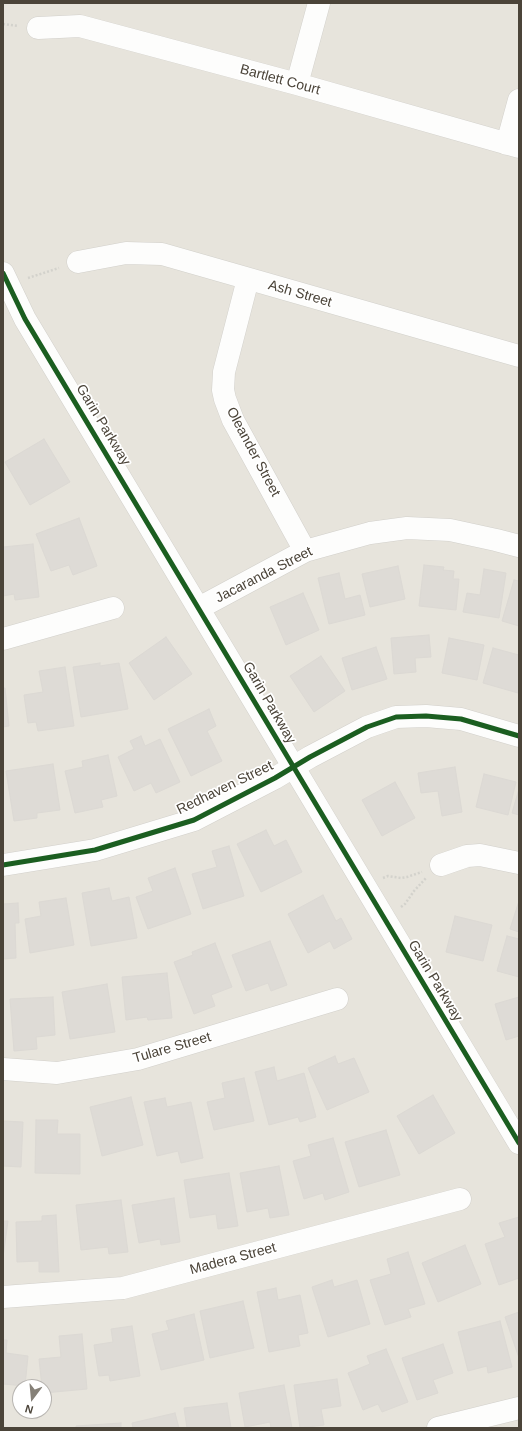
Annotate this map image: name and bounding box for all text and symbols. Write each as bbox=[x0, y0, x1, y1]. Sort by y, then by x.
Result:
street label: Bartlett Court bbox=[238, 61, 322, 99]
street label: Ash Street bbox=[266, 277, 334, 311]
street label: Garin Parkway bbox=[72, 381, 134, 469]
street label: Oleander Street bbox=[222, 404, 284, 500]
street label: Jacaranda Street bbox=[213, 543, 315, 607]
street label: Garin Parkway bbox=[239, 659, 299, 747]
street label: Redhaven Street bbox=[174, 757, 276, 819]
street label: Garin Parkway bbox=[404, 937, 466, 1025]
street label: Tulare Street bbox=[131, 1029, 213, 1067]
street label: Madera Street bbox=[188, 1239, 278, 1279]
north arrow bbox=[12, 1379, 52, 1419]
text: N bbox=[23, 1403, 34, 1416]

